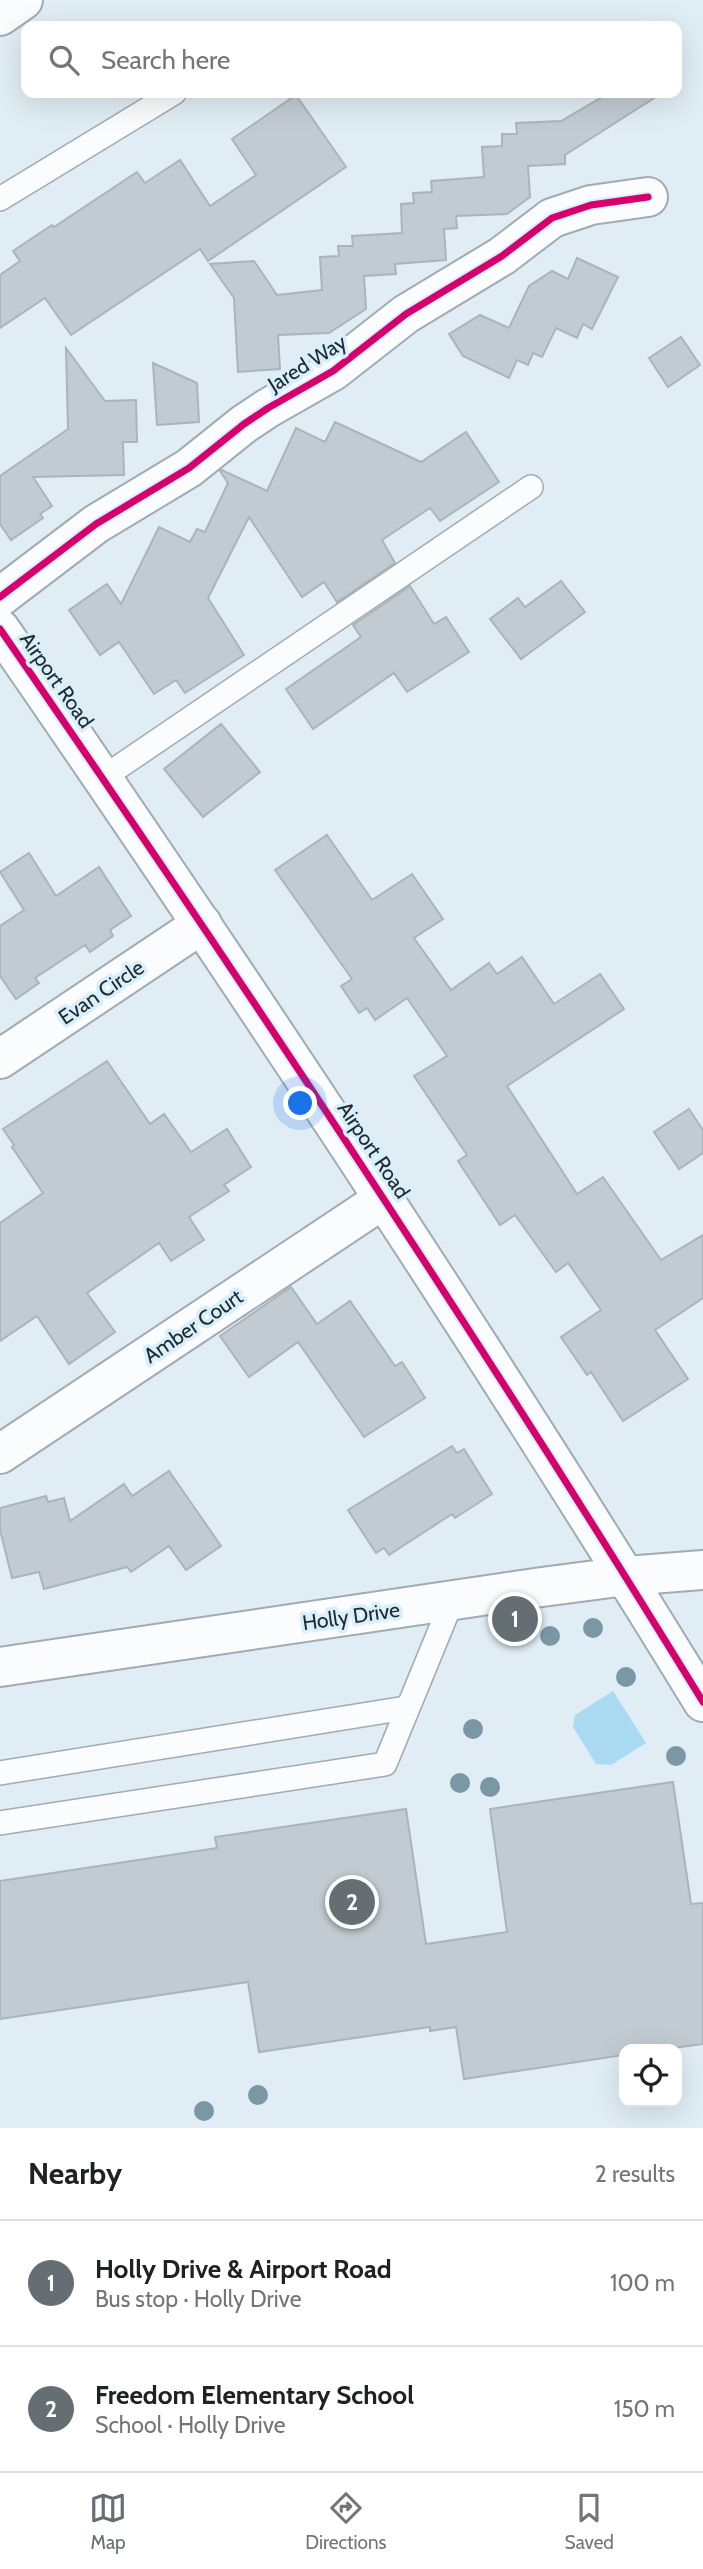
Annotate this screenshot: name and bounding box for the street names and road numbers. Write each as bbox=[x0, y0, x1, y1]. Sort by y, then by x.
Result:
street label: Jared Way bbox=[262, 329, 351, 397]
street label: Airport Road bbox=[15, 627, 99, 733]
street label: Evan Circle bbox=[54, 954, 149, 1030]
street label: Airport Road bbox=[333, 1097, 415, 1203]
street label: Amber Court bbox=[139, 1284, 247, 1368]
street label: Holly Drive bbox=[301, 1597, 402, 1635]

